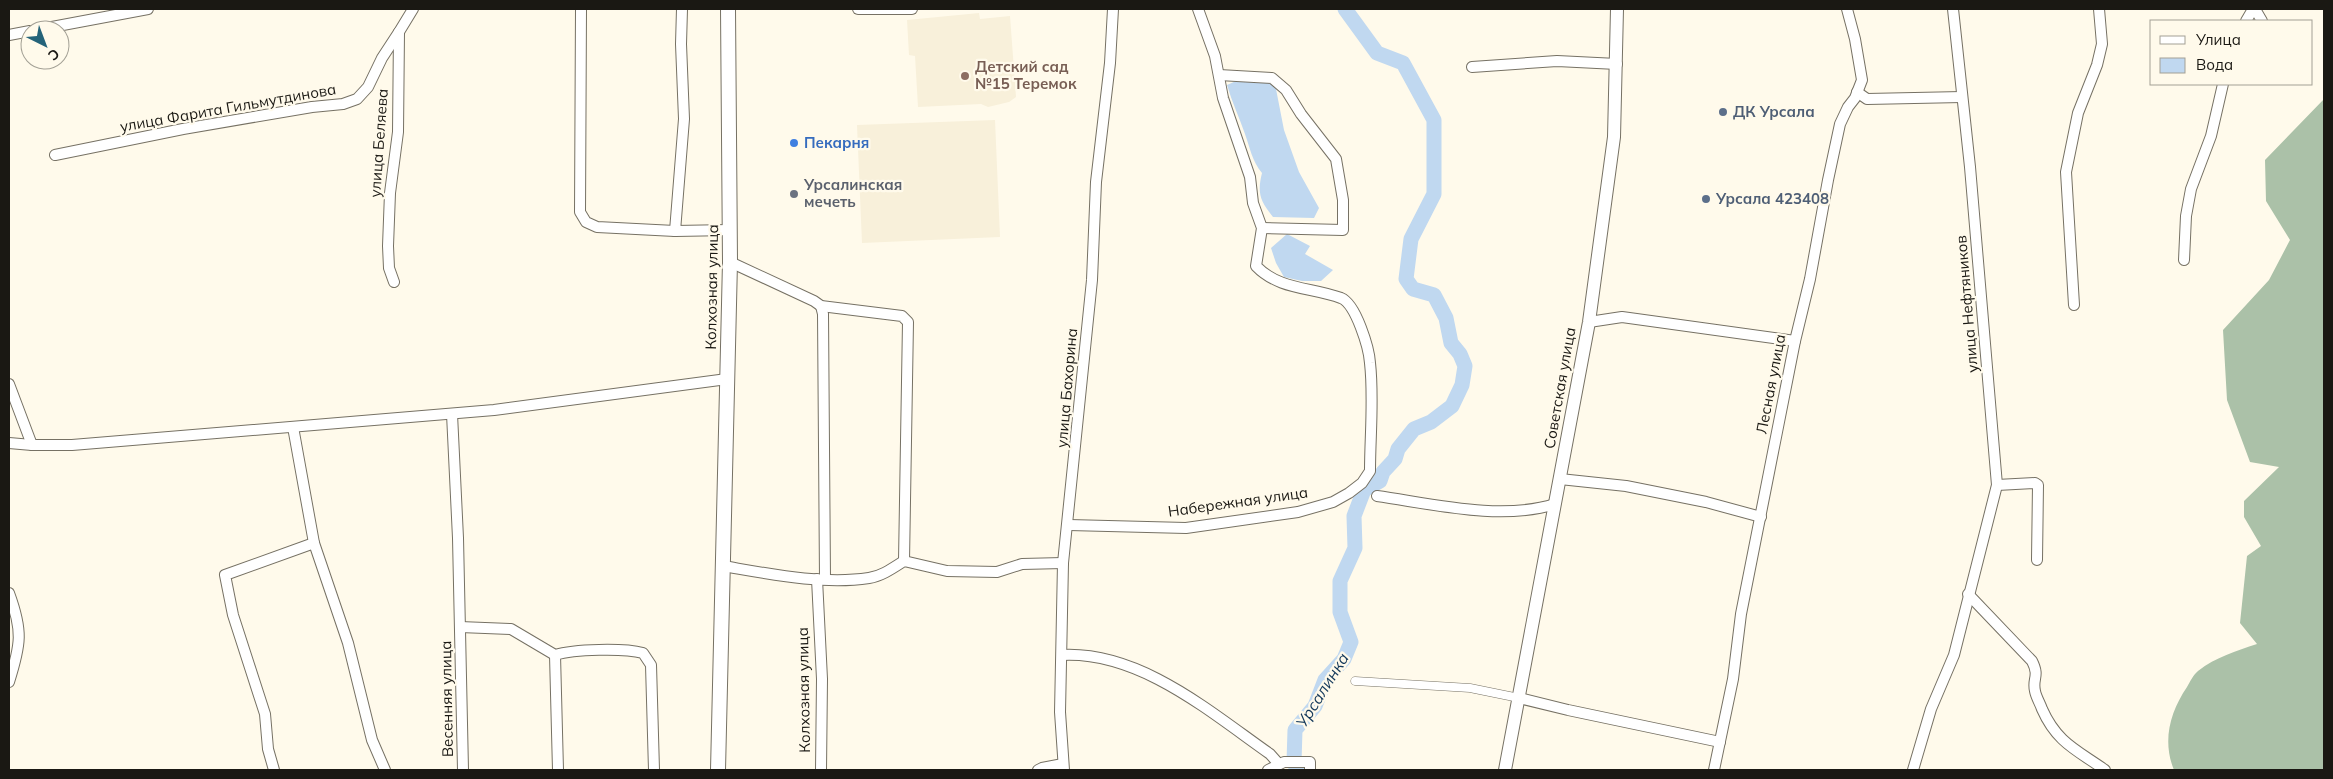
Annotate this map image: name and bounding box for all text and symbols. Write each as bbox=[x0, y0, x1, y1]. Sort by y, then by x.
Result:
north arrow bbox=[20, 20, 70, 70]
legend bbox=[2150, 20, 2313, 85]
text: Улица bbox=[2195, 30, 2241, 49]
text: С bbox=[44, 45, 63, 65]
text: Вода bbox=[2196, 55, 2233, 74]
place label: Детский сад №15 Теремок bbox=[975, 57, 1077, 93]
marker: Детский сад №15 Теремок bbox=[959, 70, 971, 82]
street label: улица Фарита Гильмутдинова bbox=[118, 79, 337, 136]
street label: улица Беляева bbox=[365, 88, 392, 198]
place label: ДК Урсала bbox=[1733, 102, 1815, 121]
marker: ДК Урсала bbox=[1717, 106, 1729, 118]
place label: Пекарня bbox=[804, 133, 869, 152]
marker: Пекарня bbox=[788, 137, 800, 149]
place label: Урсалинская мечеть bbox=[803, 175, 902, 211]
marker: Урсалинская мечеть bbox=[788, 188, 800, 200]
place label: Урсала 423408 bbox=[1715, 189, 1829, 208]
marker: Урсала 423408 bbox=[1700, 193, 1712, 205]
street label: Колхозная улица bbox=[701, 224, 722, 350]
street label: улица Нефтяников bbox=[1951, 235, 1982, 374]
street label: Советская улица bbox=[1539, 326, 1580, 450]
street label: улица Бахорина bbox=[1052, 327, 1081, 448]
street label: Лесная улица bbox=[1752, 332, 1789, 435]
street label: Набережная улица bbox=[1167, 482, 1309, 521]
street label: Колхозная улица bbox=[793, 627, 814, 753]
street label: Весенняя улица bbox=[436, 641, 457, 757]
water label: Урсалинка bbox=[1291, 649, 1353, 731]

